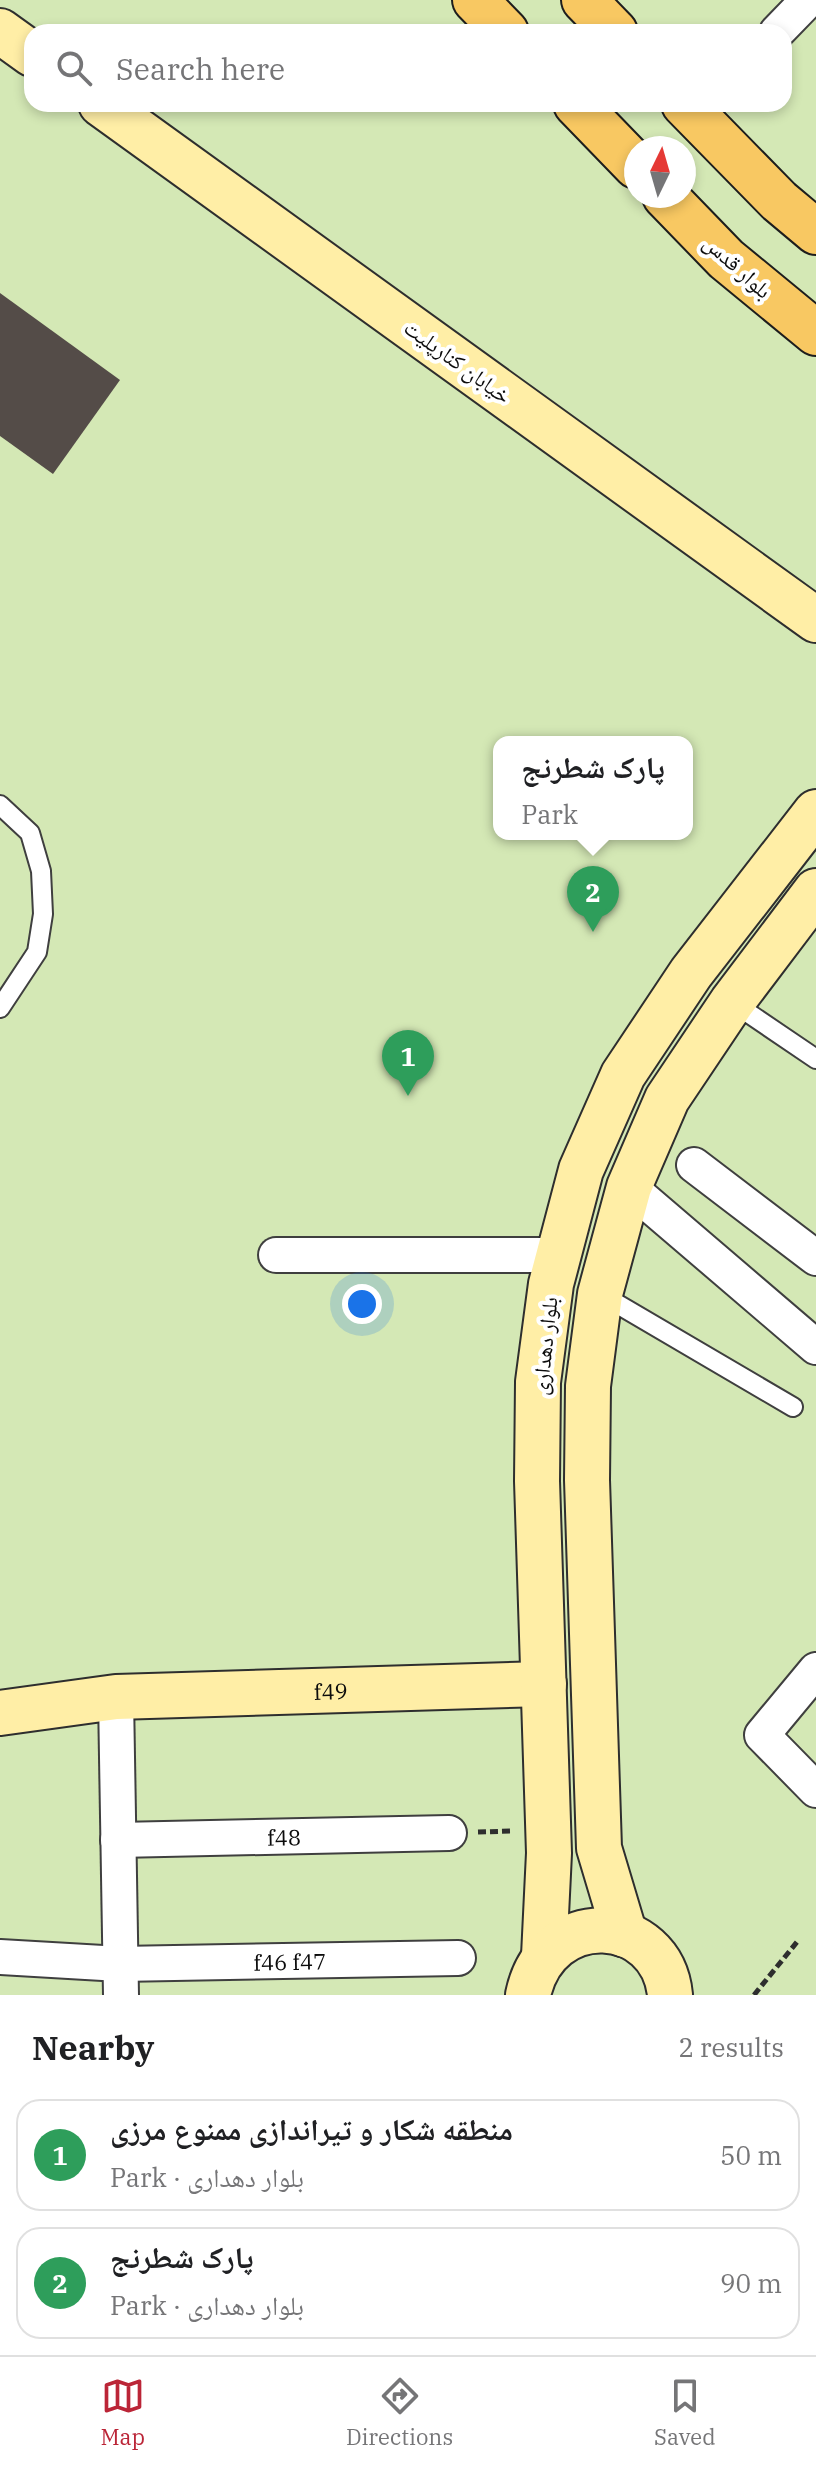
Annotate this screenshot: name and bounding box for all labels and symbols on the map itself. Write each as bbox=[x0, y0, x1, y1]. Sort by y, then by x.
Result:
north arrow bbox=[624, 136, 696, 208]
street label: بلوار قدس bbox=[698, 228, 778, 304]
street label: خیابان کنارپلیت bbox=[399, 312, 517, 410]
pin: 2 bbox=[567, 866, 619, 932]
pin: 1 bbox=[382, 1030, 434, 1096]
your location bbox=[342, 1284, 382, 1324]
street label: بلوار دهداری bbox=[524, 1295, 564, 1397]
street label: f49 bbox=[313, 1675, 348, 1705]
street label: f48 bbox=[267, 1822, 301, 1851]
street label: f46 f47 bbox=[253, 1946, 327, 1976]

